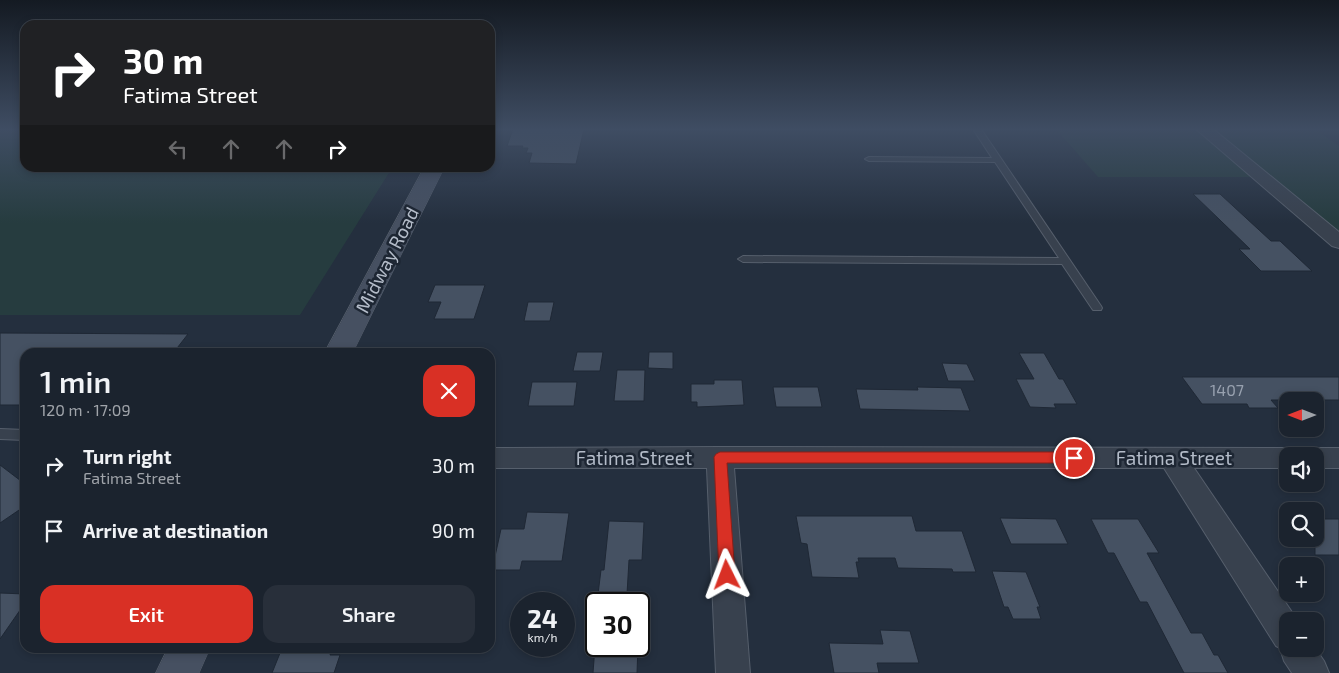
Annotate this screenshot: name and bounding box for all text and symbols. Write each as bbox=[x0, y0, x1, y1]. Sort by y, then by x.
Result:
text: 30 m bbox=[123, 39, 203, 81]
icon: right bbox=[40, 40, 105, 105]
text: Fatima Street bbox=[123, 81, 258, 107]
icon: left bbox=[164, 135, 192, 163]
icon: ahead bbox=[217, 135, 245, 163]
icon: ahead bbox=[270, 135, 298, 163]
icon: right bbox=[323, 135, 351, 163]
street label: Midway Road bbox=[350, 203, 423, 317]
text: 1 min bbox=[40, 363, 111, 399]
button: close bbox=[423, 365, 475, 417]
house number: 1407 bbox=[1210, 380, 1244, 399]
north arrow bbox=[1279, 392, 1324, 438]
map controls bbox=[1279, 392, 1324, 657]
text: 120 m · 17:09 bbox=[40, 400, 131, 419]
pin bbox=[1053, 437, 1095, 479]
icon: arrive bbox=[1060, 444, 1088, 472]
text: Turn right bbox=[83, 445, 171, 468]
street label: Fatima Street bbox=[576, 446, 692, 469]
street label: Fatima Street bbox=[1116, 446, 1232, 469]
button: sound bbox=[1279, 447, 1324, 492]
icon: right bbox=[40, 452, 68, 480]
text: 30 m bbox=[432, 454, 475, 477]
text: Fatima Street bbox=[83, 468, 181, 487]
button: search bbox=[1279, 502, 1324, 547]
icon: arrive bbox=[40, 517, 68, 545]
text: Arrive at destination bbox=[83, 519, 268, 542]
text: 90 m bbox=[432, 519, 475, 542]
position arrow bbox=[700, 548, 752, 600]
button: + bbox=[1279, 557, 1324, 602]
button: Exit bbox=[40, 585, 253, 643]
button: Share bbox=[263, 585, 475, 643]
speed limit sign: 30 bbox=[585, 592, 650, 657]
text: 24 bbox=[527, 603, 558, 633]
button: − bbox=[1279, 612, 1324, 657]
text: km/h bbox=[528, 630, 557, 644]

